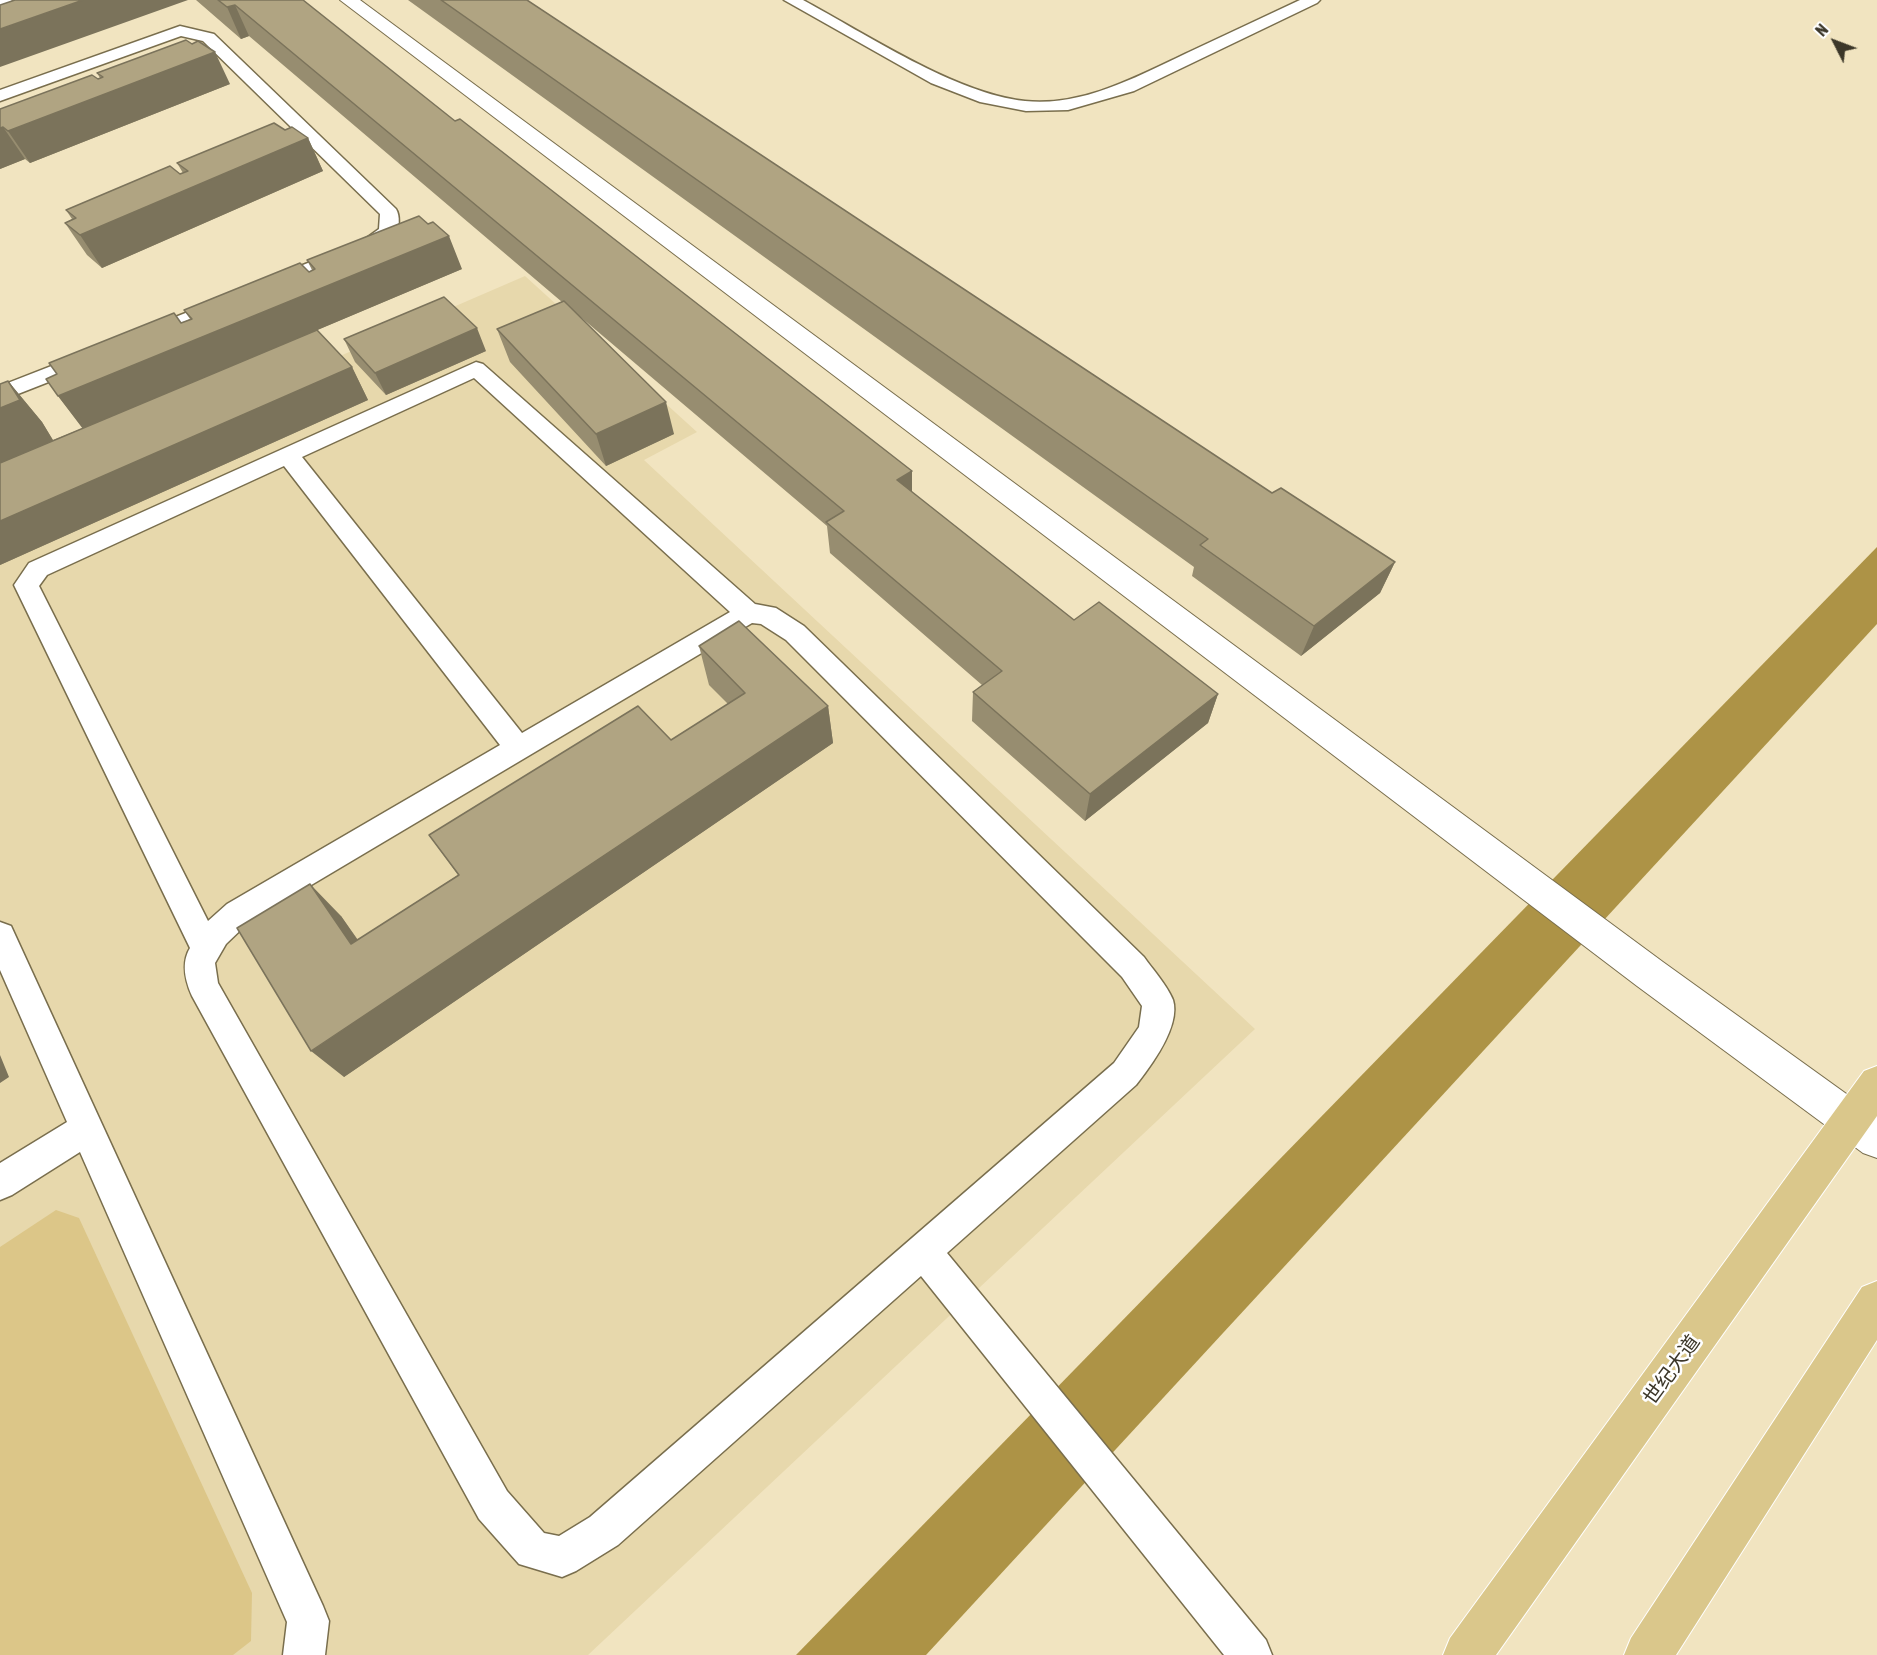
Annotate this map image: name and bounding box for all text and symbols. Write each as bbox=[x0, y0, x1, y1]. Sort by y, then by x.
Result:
north arrow bbox=[1805, 12, 1865, 72]
text: N bbox=[1812, 20, 1831, 39]
street label: 世纪大道 bbox=[1639, 1331, 1705, 1409]

